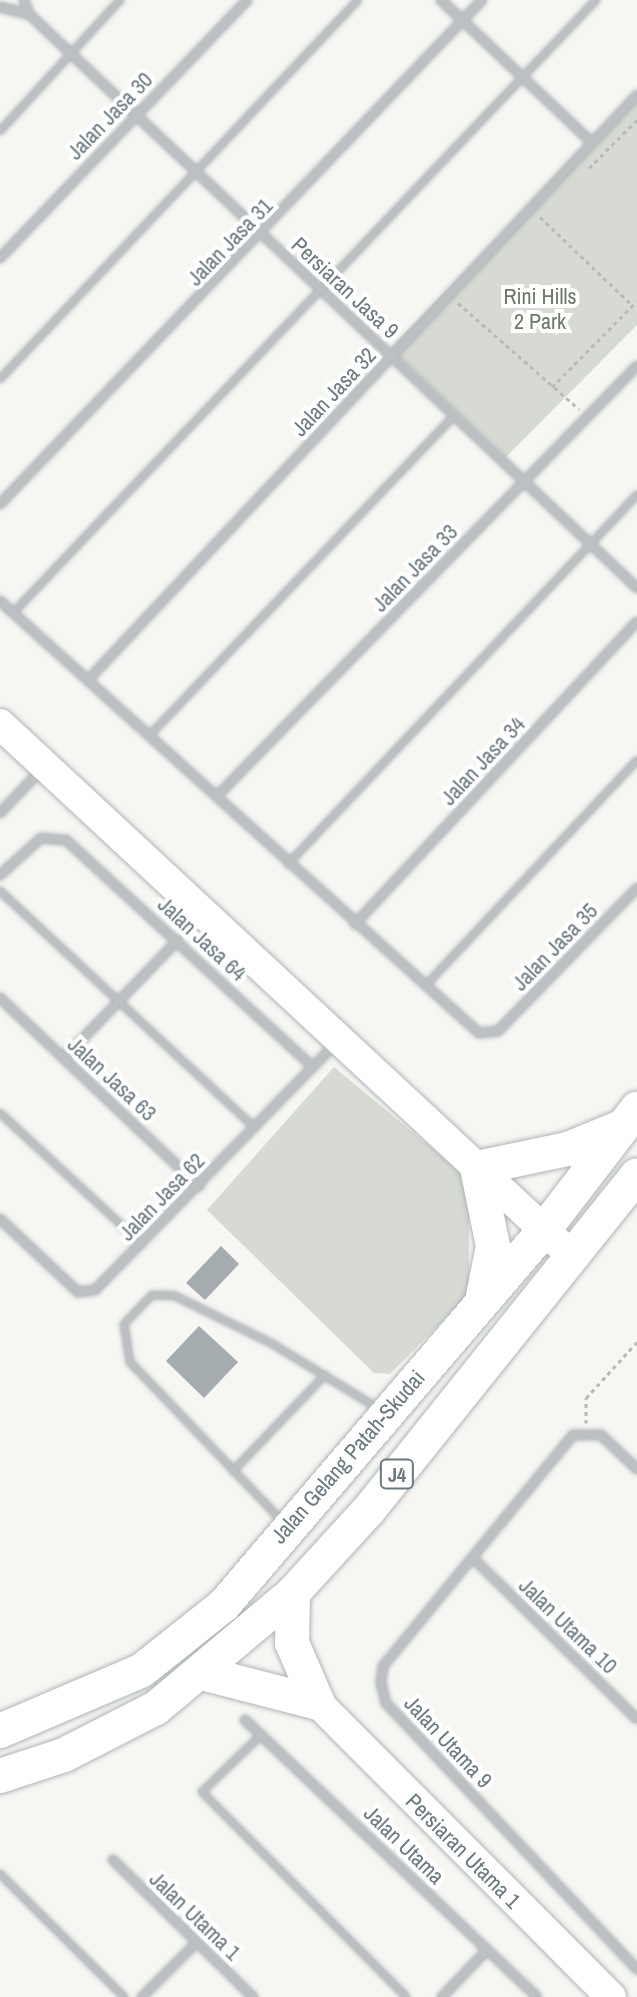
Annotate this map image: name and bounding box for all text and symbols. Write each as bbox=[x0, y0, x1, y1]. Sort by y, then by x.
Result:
street label: Jalan Jasa 30 bbox=[62, 67, 158, 165]
street label: Jalan Jasa 31 bbox=[182, 193, 278, 291]
street label: Persiaran Jasa 9 bbox=[286, 232, 404, 344]
park label: Rini Hills 2 Park bbox=[503, 283, 577, 334]
street label: Jalan Jasa 32 bbox=[286, 342, 382, 442]
street label: Jalan Jasa 33 bbox=[367, 519, 463, 617]
street label: Jalan Jasa 34 bbox=[435, 711, 531, 811]
street label: Jalan Jasa 64 bbox=[152, 891, 252, 987]
street label: Jalan Jasa 35 bbox=[507, 898, 603, 996]
street label: Jalan Jasa 63 bbox=[62, 1031, 162, 1127]
street label: Jalan Jasa 62 bbox=[114, 1148, 210, 1246]
street label: Jalan Gelang Patah-Skudai bbox=[266, 1365, 430, 1549]
road number: J4 bbox=[379, 1458, 415, 1490]
street label: Jalan Utama 10 bbox=[513, 1573, 623, 1679]
street label: Jalan Utama 9 bbox=[399, 1690, 497, 1794]
street label: Persiaran Utama 1 bbox=[400, 1788, 526, 1914]
street label: Jalan Utama bbox=[358, 1800, 450, 1890]
street label: Jalan Utama 1 bbox=[144, 1866, 246, 1966]

